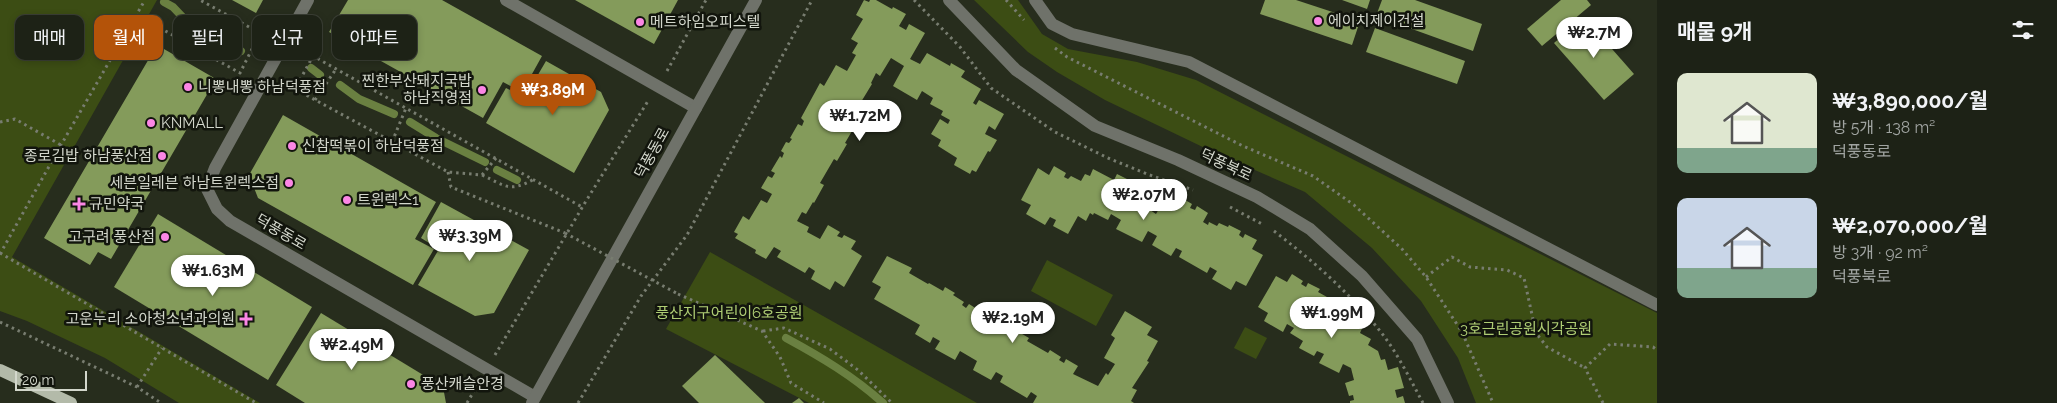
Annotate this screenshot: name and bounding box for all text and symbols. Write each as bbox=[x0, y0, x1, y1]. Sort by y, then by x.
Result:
place label: 에이치제이건설 bbox=[1328, 12, 1425, 30]
place label: 메트하임오피스텔 bbox=[650, 13, 760, 31]
chip: 매매 bbox=[15, 15, 84, 60]
chip: 월세 bbox=[94, 15, 163, 60]
chip: 필터 bbox=[173, 15, 242, 60]
chip: 신규 bbox=[252, 15, 322, 60]
chip: 아파트 bbox=[332, 15, 417, 60]
marker: 에이치제이건설 bbox=[1312, 15, 1324, 27]
marker: 메트하임오피스텔 bbox=[634, 16, 646, 28]
icon: filters bbox=[2009, 16, 2037, 44]
pin: ₩2.7M bbox=[1559, 17, 1629, 59]
text: 매물 9개 bbox=[1677, 19, 1752, 44]
text: ₩2.7M bbox=[1567, 23, 1621, 42]
place label: 찐한부산돼지국밥 하남직영점 bbox=[362, 72, 472, 107]
pin: ₩3.89M bbox=[512, 74, 594, 116]
place label: 니뽕내뽕 하남덕풍점 bbox=[198, 78, 326, 96]
text: ₩3.89M bbox=[521, 80, 585, 99]
marker: 니뽕내뽕 하남덕풍점 bbox=[182, 81, 194, 93]
marker: 찐한부산돼지국밥 하남직영점 bbox=[476, 84, 488, 96]
text: ₩3,890,000/월 bbox=[1832, 88, 1988, 113]
icon: home bbox=[1717, 93, 1777, 153]
pin: ₩1.72M bbox=[819, 100, 901, 142]
text: ₩1.72M bbox=[829, 106, 891, 125]
place label: KNMALL bbox=[161, 114, 223, 132]
marker: KNMALL bbox=[145, 117, 157, 129]
text: 방 5개 · 138 m² bbox=[1832, 118, 1935, 137]
street label: 덕풍동로 bbox=[631, 124, 673, 182]
place label: 신참떡볶이 하남덕풍점 bbox=[302, 137, 444, 155]
marker: 신참떡볶이 하남덕풍점 bbox=[286, 140, 298, 152]
text: 덕풍동로 bbox=[1832, 142, 1891, 161]
street label: 덕풍북로 bbox=[1197, 145, 1255, 185]
place label: 종로김밥 하남풍산점 bbox=[24, 147, 152, 165]
marker: 종로김밥 하남풍산점 bbox=[156, 150, 168, 162]
place label: 세븐일레븐 하남트윈렉스점 bbox=[110, 174, 279, 192]
marker: 세븐일레븐 하남트윈렉스점 bbox=[283, 177, 295, 189]
pin: ₩2.07M bbox=[1103, 178, 1185, 221]
text: ₩2.07M bbox=[1112, 185, 1176, 204]
place label: 트윈렉스1 bbox=[357, 191, 419, 209]
marker: 트윈렉스1 bbox=[341, 194, 353, 206]
place label: 규민약국 bbox=[89, 195, 144, 213]
marker: 규민약국 bbox=[73, 198, 85, 210]
street label: 덕풍동로 bbox=[253, 210, 309, 254]
text: ₩2,070,000/월 bbox=[1832, 213, 1988, 238]
icon: home bbox=[1717, 218, 1777, 278]
pin: ₩3.39M bbox=[429, 220, 511, 262]
text: ₩3.39M bbox=[438, 226, 502, 245]
place label: 고구려 풍산점 bbox=[68, 228, 155, 246]
marker: 고구려 풍산점 bbox=[159, 231, 171, 243]
text: 방 3개 · 92 m² bbox=[1832, 243, 1928, 262]
pin: ₩1.63M bbox=[172, 254, 254, 297]
text: ₩1.63M bbox=[182, 261, 244, 280]
text: 덕풍북로 bbox=[1832, 267, 1891, 286]
pin: ₩1.99M bbox=[1291, 296, 1373, 339]
pin: ₩2.19M bbox=[972, 302, 1054, 344]
text: ₩1.99M bbox=[1301, 303, 1363, 322]
park label: 풍산지구어린이6호공원 bbox=[655, 304, 803, 322]
text: ₩2.19M bbox=[982, 308, 1044, 327]
place label: 고운누리 소아청소년과의원 bbox=[66, 310, 235, 328]
marker: 고운누리 소아청소년과의원 bbox=[239, 312, 253, 326]
park label: 3호근린공원시각공원 bbox=[1460, 320, 1592, 338]
pin: ₩2.49M bbox=[311, 328, 393, 371]
text: ₩2.49M bbox=[320, 335, 384, 354]
scale bar bbox=[15, 368, 88, 391]
text: 20 m bbox=[22, 372, 54, 388]
place label: 풍산캐슬안경 bbox=[421, 375, 504, 393]
marker: 풍산캐슬안경 bbox=[405, 378, 417, 390]

